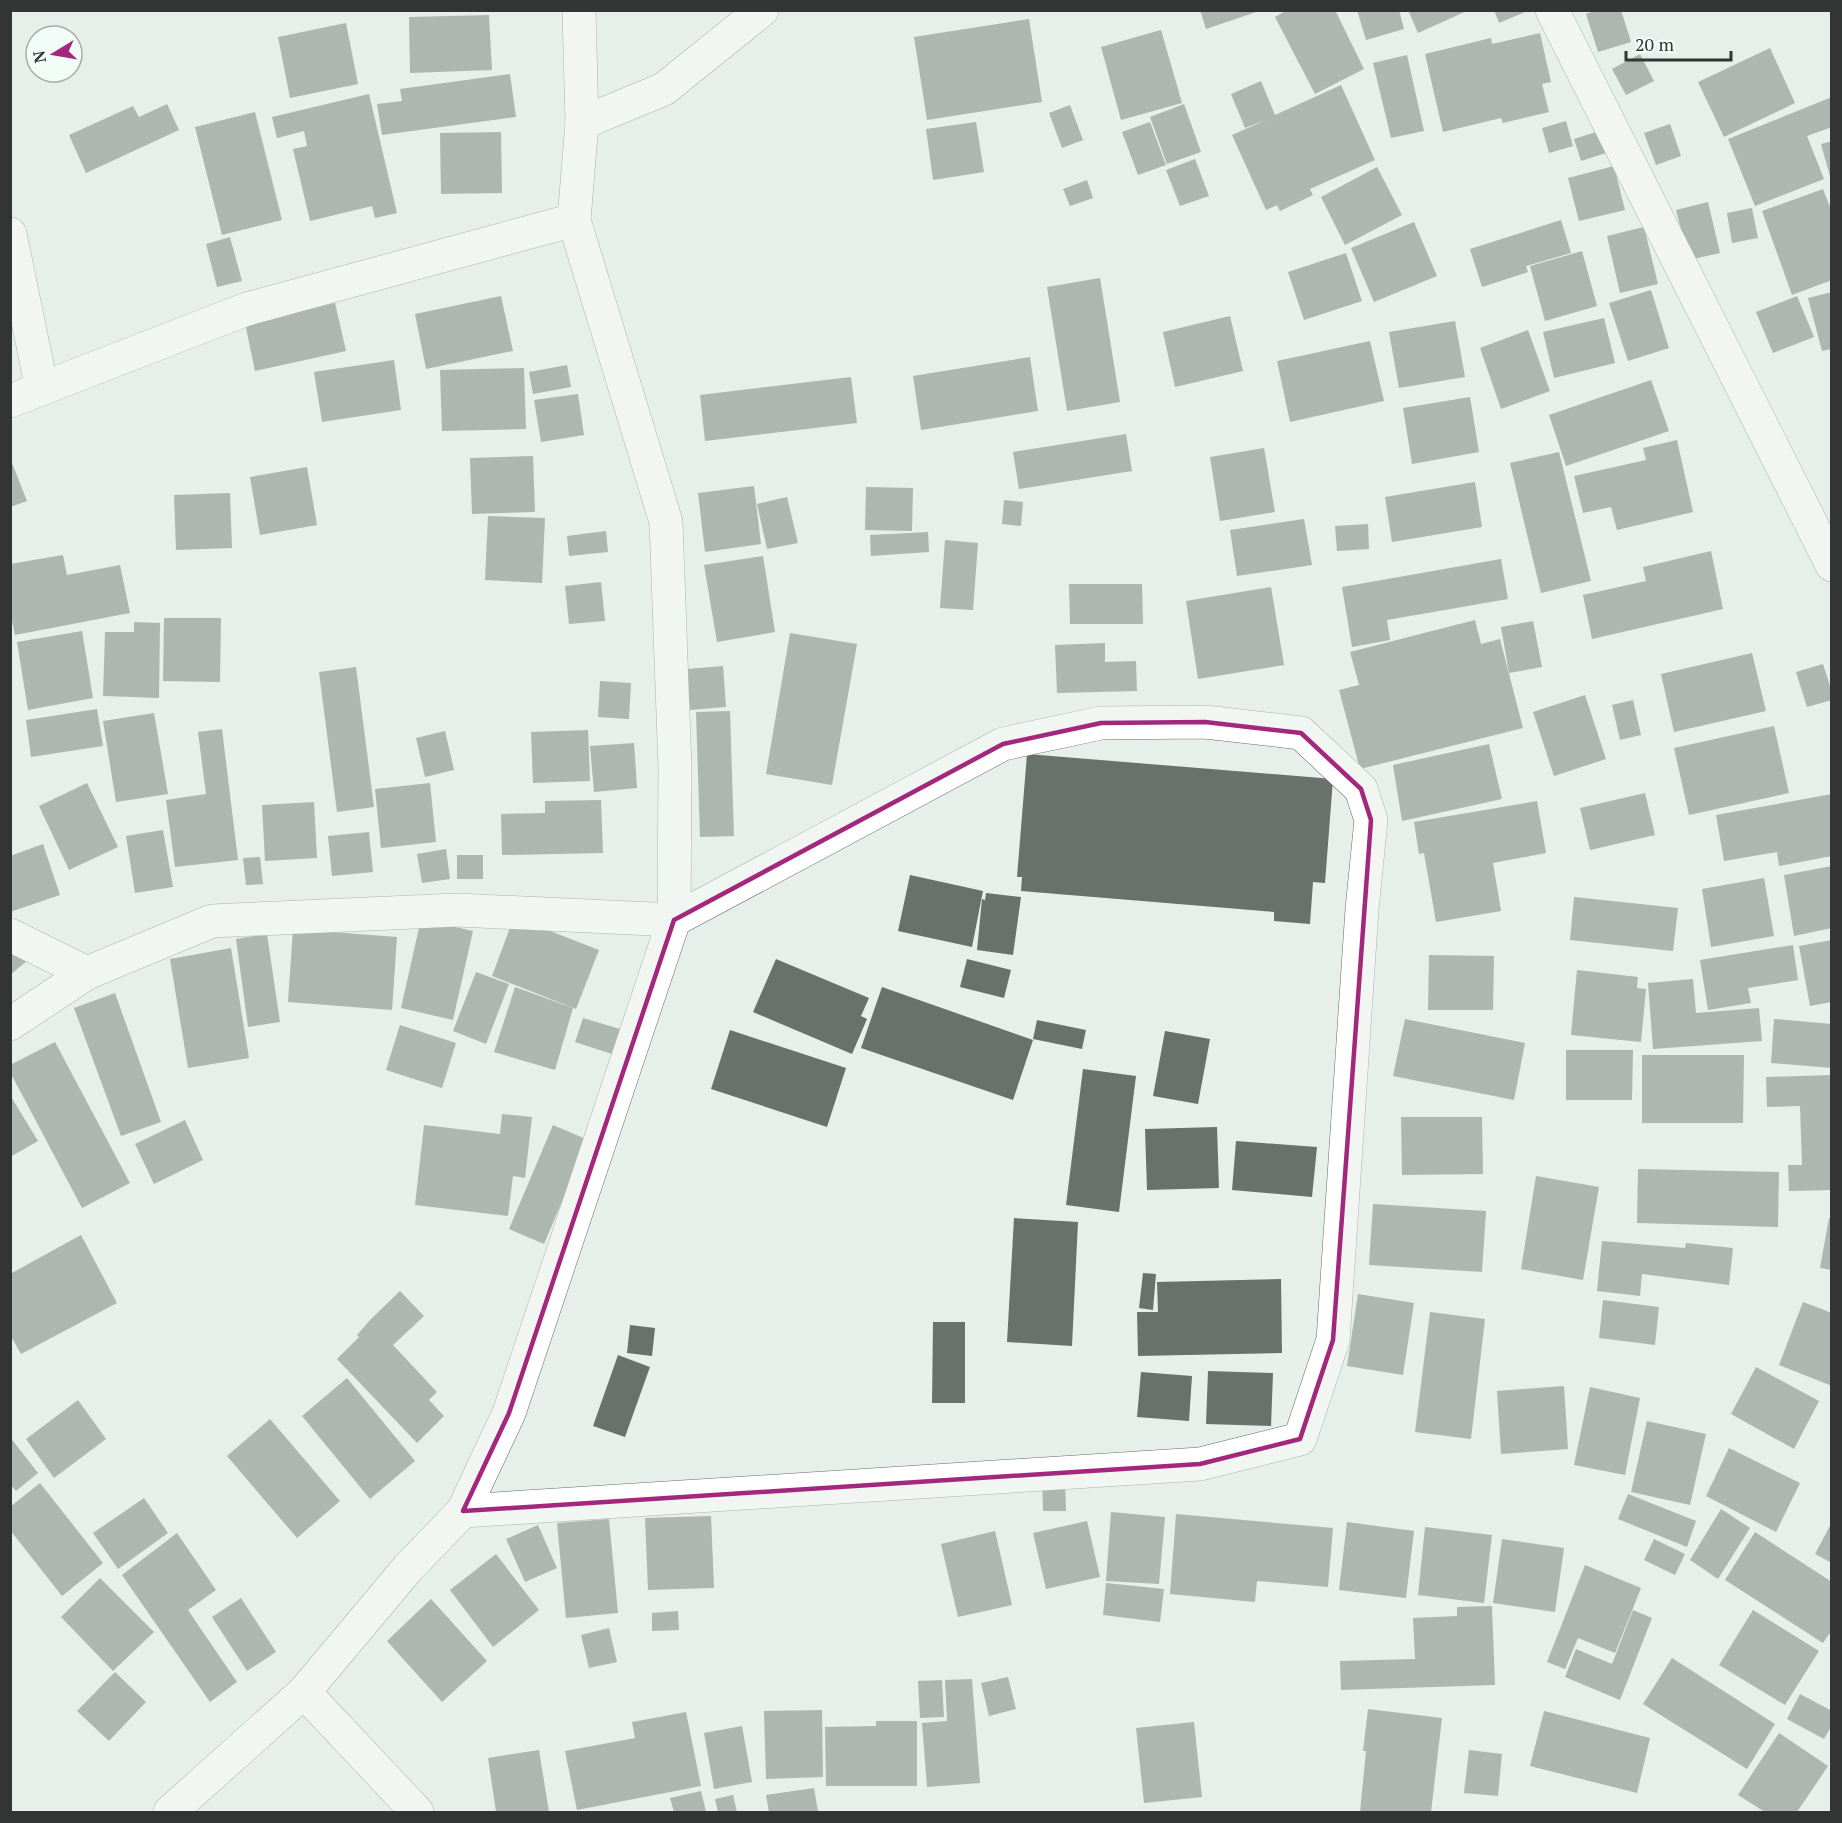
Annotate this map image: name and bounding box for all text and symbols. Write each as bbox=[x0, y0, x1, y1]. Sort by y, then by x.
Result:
north arrow bbox=[24, 24, 84, 84]
scale bar bbox=[1626, 24, 1731, 62]
text: 20 m bbox=[1635, 32, 1675, 56]
text: N bbox=[27, 49, 51, 65]

